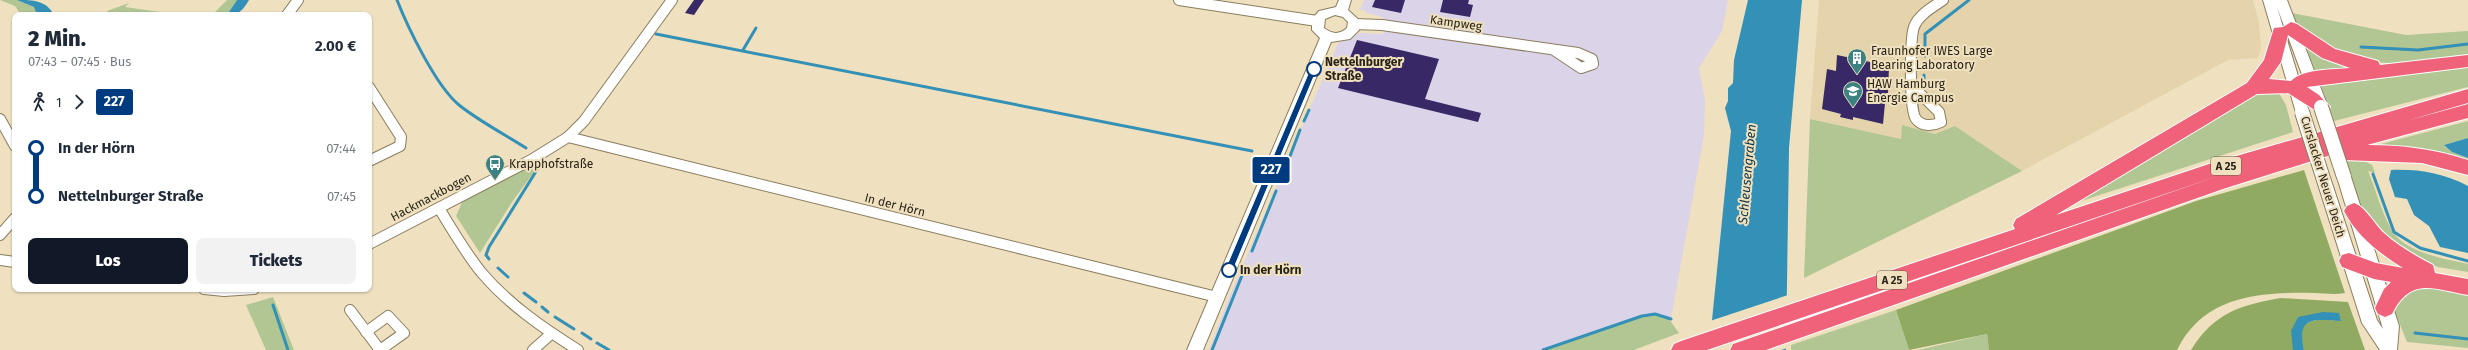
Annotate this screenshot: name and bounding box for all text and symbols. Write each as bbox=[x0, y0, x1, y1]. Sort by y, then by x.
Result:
street label: Kampweg bbox=[1429, 12, 1484, 34]
text: 2 Min. bbox=[28, 25, 86, 52]
text: 2.00 € bbox=[315, 37, 356, 55]
place label: Fraunhofer IWES Large Bearing Laboratory bbox=[1871, 44, 1992, 72]
building icon: Fraunhofer IWES Large Bearing Laboratory bbox=[1846, 47, 1868, 75]
text: 07:43 – 07:45 · Bus bbox=[28, 54, 131, 69]
place label: Nettelnburger Straße bbox=[1325, 55, 1402, 83]
marker: Nettelnburger Straße bbox=[1306, 61, 1322, 77]
place label: HAW Hamburg Energie Campus bbox=[1867, 77, 1954, 105]
school or university icon: HAW Hamburg Energie Campus bbox=[1842, 80, 1864, 108]
icon: walk bbox=[28, 91, 50, 113]
icon: forward bbox=[68, 91, 90, 113]
text: 227 bbox=[104, 93, 125, 110]
text: 1 bbox=[56, 95, 62, 110]
street label: Curslacker Neuer Deich bbox=[2298, 115, 2348, 239]
water label: Schleusengraben bbox=[1735, 123, 1759, 226]
text: In der Hörn bbox=[58, 139, 135, 157]
text: 07:44 bbox=[326, 141, 356, 156]
bus stop icon: Krapphofstraße bbox=[484, 153, 506, 181]
place label: Krapphofstraße bbox=[509, 157, 593, 171]
line badge: 227 bbox=[1248, 157, 1294, 183]
road number: A 25 bbox=[2211, 157, 2241, 175]
text: 227 bbox=[1261, 161, 1281, 178]
street label: Hackmackbogen bbox=[388, 170, 474, 224]
text: Nettelnburger Straße bbox=[58, 187, 204, 205]
text: 07:45 bbox=[327, 189, 356, 204]
street label: In der Hörn bbox=[863, 191, 927, 219]
button: Los bbox=[28, 238, 188, 284]
button: Tickets bbox=[196, 238, 356, 284]
marker: In der Hörn bbox=[1221, 262, 1237, 278]
place label: In der Hörn bbox=[1240, 263, 1302, 277]
road number: A 25 bbox=[1877, 271, 1907, 289]

